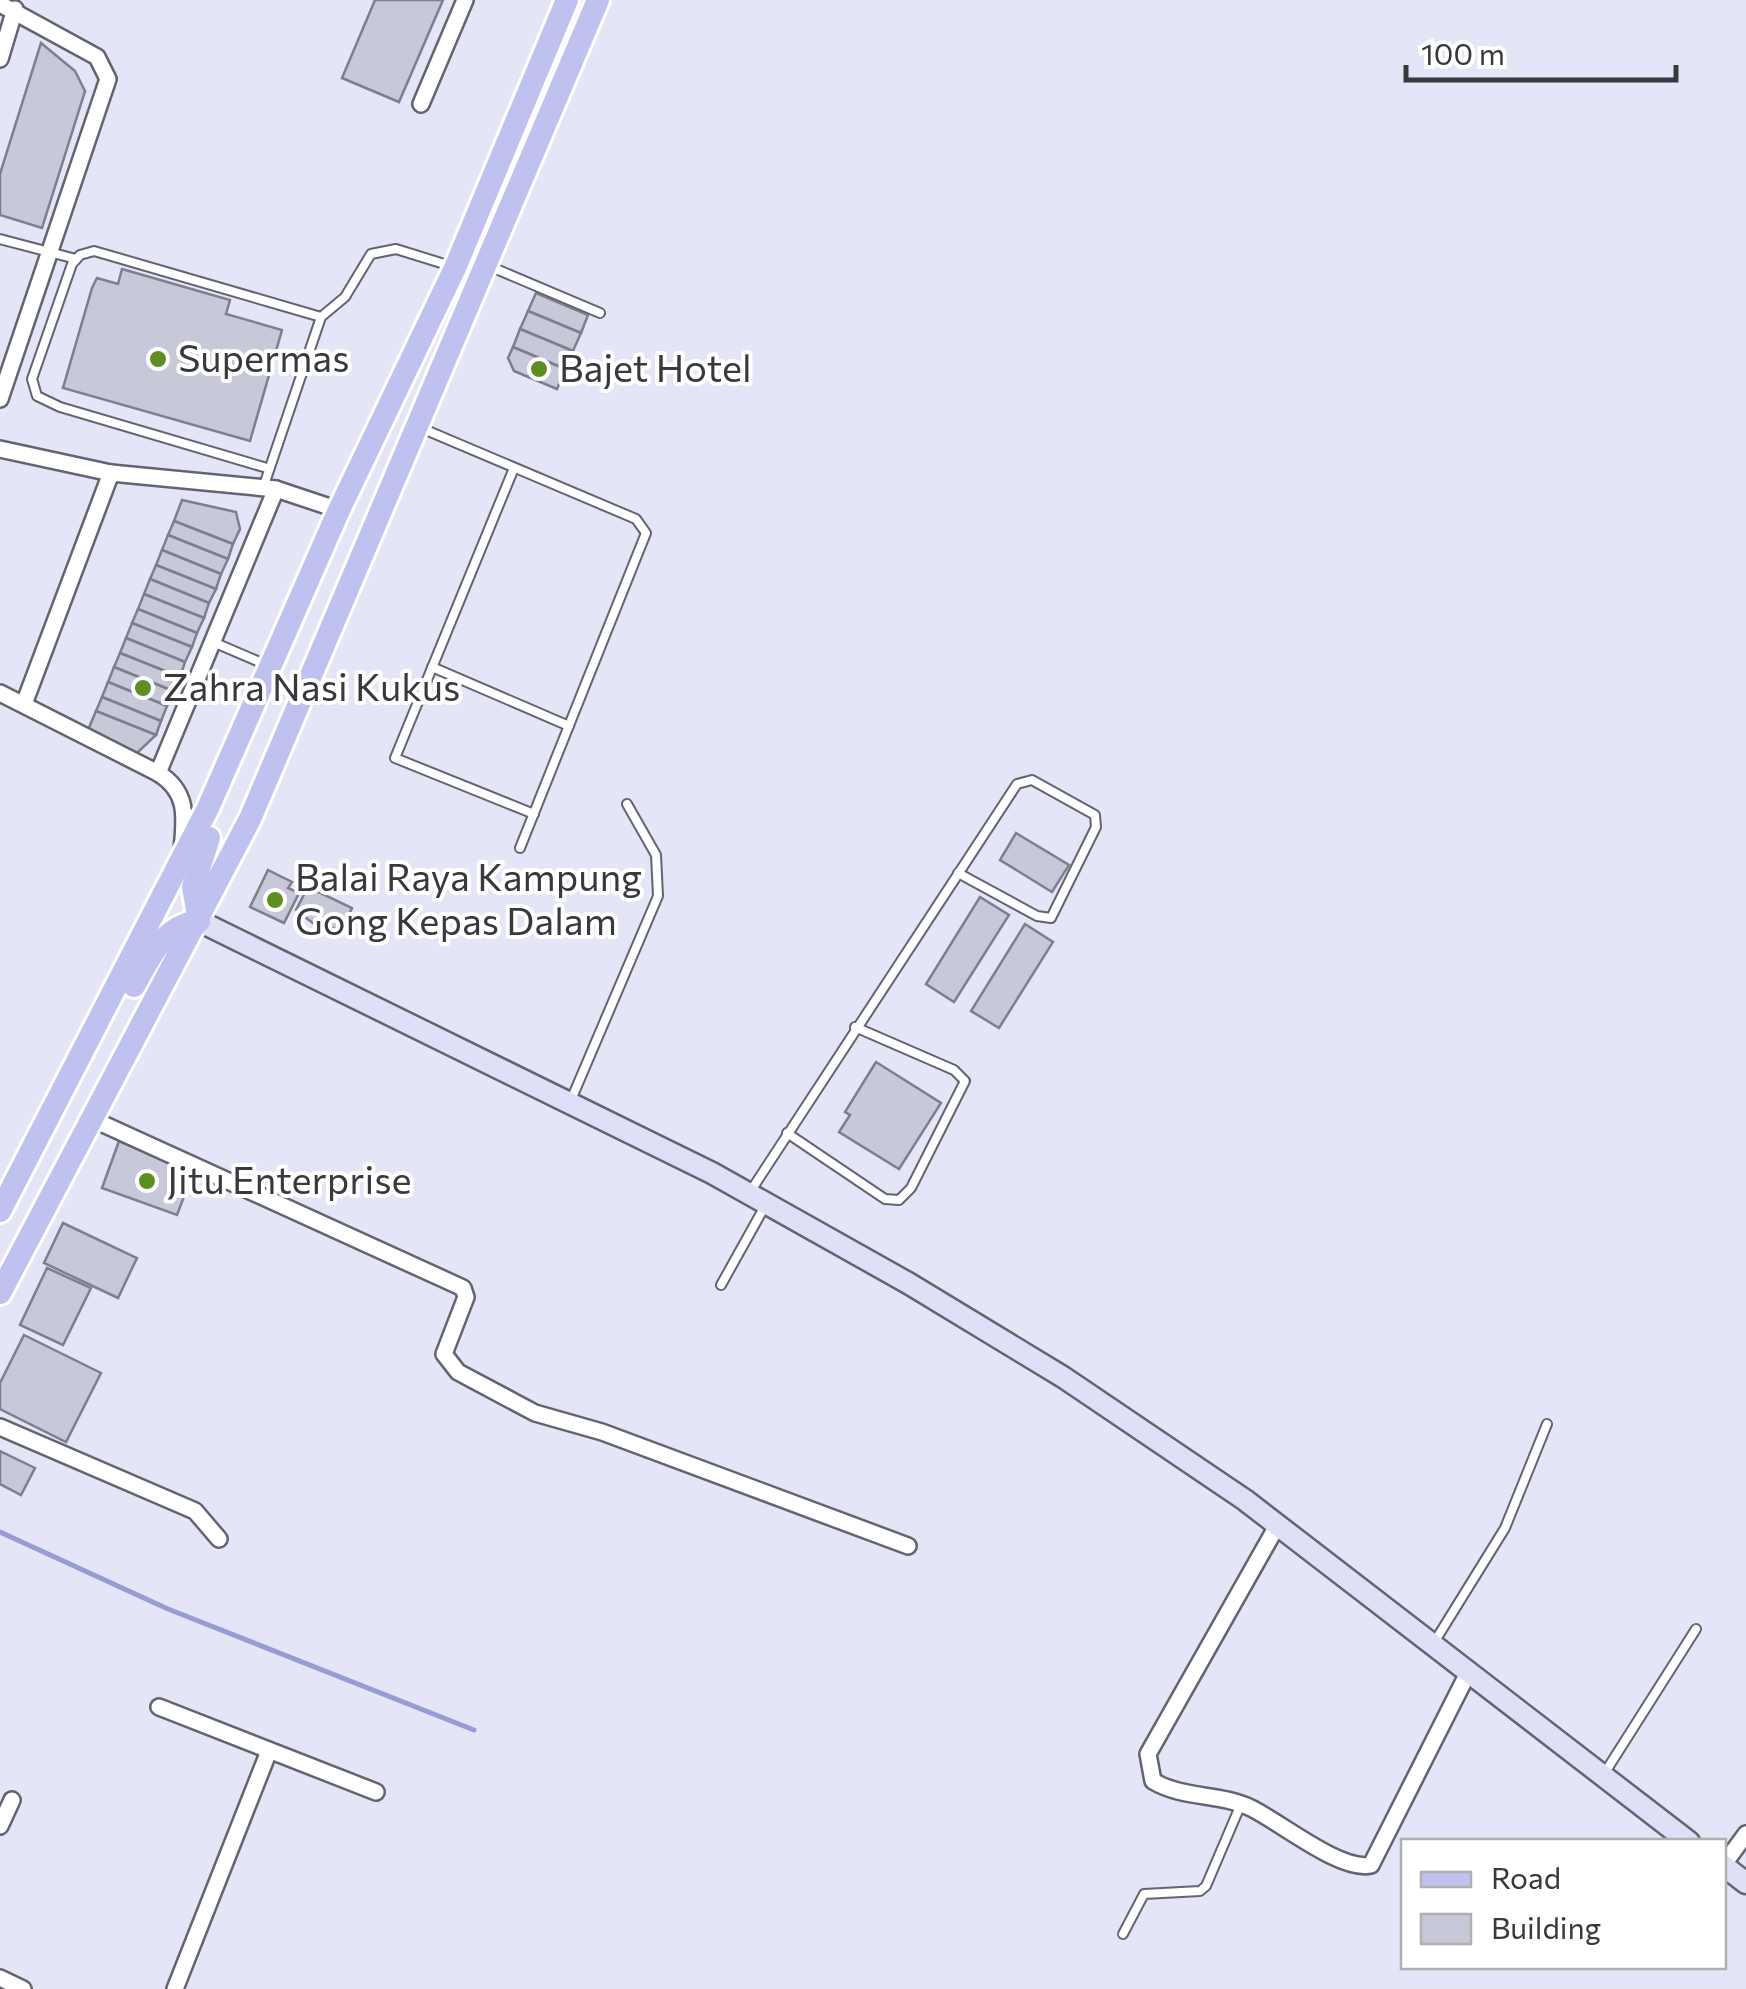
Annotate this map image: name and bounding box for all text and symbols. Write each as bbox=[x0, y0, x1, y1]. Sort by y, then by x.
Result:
scale bar bbox=[1406, 20, 1676, 82]
text: 100 m bbox=[1421, 34, 1505, 71]
place label: Supermas bbox=[178, 333, 350, 380]
place label: Bajet Hotel bbox=[559, 343, 752, 390]
marker: Supermas bbox=[147, 348, 169, 370]
marker: Bajet Hotel bbox=[528, 358, 550, 380]
place label: Zahra Nasi Kukus bbox=[163, 662, 460, 709]
marker: Zahra Nasi Kukus bbox=[132, 677, 154, 699]
place label: Balai Raya Kampung Gong Kepas Dalam bbox=[295, 852, 642, 943]
marker: Balai Raya Kampung Gong Kepas Dalam bbox=[264, 889, 286, 911]
place label: Jitu Enterprise bbox=[167, 1155, 412, 1202]
marker: Jitu Enterprise bbox=[136, 1170, 158, 1192]
legend bbox=[1401, 1839, 1726, 1969]
text: Road bbox=[1491, 1858, 1561, 1895]
text: Building bbox=[1491, 1908, 1601, 1945]

